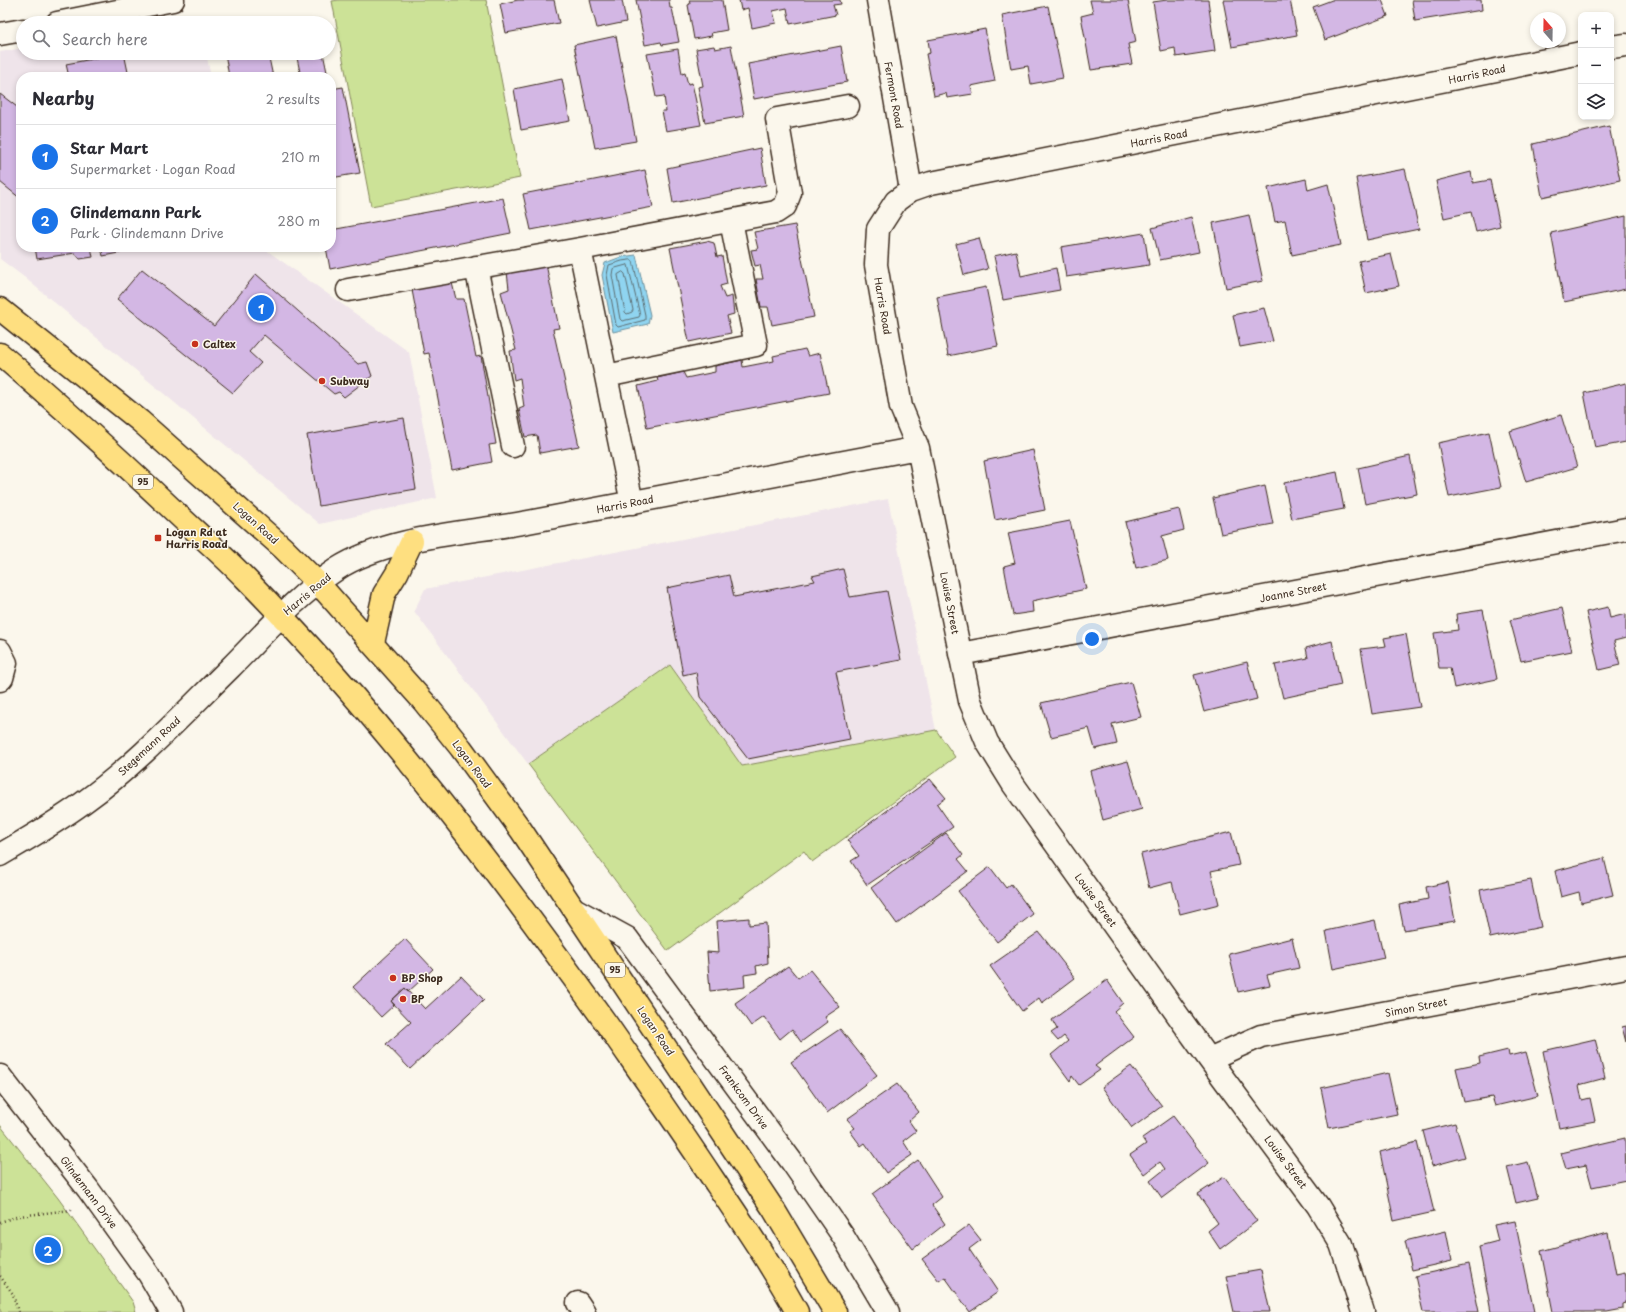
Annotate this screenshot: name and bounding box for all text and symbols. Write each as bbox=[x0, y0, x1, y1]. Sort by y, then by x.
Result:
north arrow bbox=[1530, 12, 1566, 48]
map controls bbox=[1578, 12, 1614, 120]
button: + bbox=[1578, 12, 1614, 48]
search box bbox=[16, 16, 336, 60]
icon: search bbox=[30, 27, 52, 49]
text: Search here bbox=[62, 27, 148, 50]
button: − bbox=[1578, 48, 1614, 84]
street label: Fermont Road bbox=[881, 60, 908, 130]
street label: Harris Road bbox=[1447, 60, 1507, 87]
button: layers bbox=[1578, 84, 1614, 120]
text: Nearby bbox=[32, 85, 94, 111]
text: 2 results bbox=[266, 89, 320, 108]
street label: Harris Road bbox=[1129, 125, 1189, 150]
text: Star Mart bbox=[70, 136, 149, 159]
text: 1 bbox=[42, 147, 48, 166]
text: 210 m bbox=[281, 147, 320, 166]
text: Supermarket · Logan Road bbox=[70, 159, 236, 178]
text: Glindemann Park bbox=[70, 200, 201, 223]
text: 2 bbox=[40, 211, 50, 230]
text: 280 m bbox=[278, 211, 320, 230]
text: Park · Glindemann Drive bbox=[70, 223, 224, 242]
street label: Harris Road bbox=[871, 276, 896, 336]
pin: 1 bbox=[248, 293, 274, 323]
place label: Caltex bbox=[203, 336, 236, 351]
marker: Caltex bbox=[190, 339, 200, 349]
place label: Subway bbox=[330, 373, 370, 389]
marker: Subway bbox=[317, 376, 327, 386]
road number: 95 bbox=[133, 475, 153, 489]
street label: Harris Road bbox=[595, 491, 655, 516]
street label: Logan Road bbox=[230, 498, 282, 547]
place label: Logan Rd at Harris Road bbox=[166, 524, 228, 551]
marker: Logan Rd at Harris Road bbox=[153, 533, 163, 543]
street label: Harris Road bbox=[280, 569, 334, 618]
street label: Louise Street bbox=[937, 571, 964, 635]
street label: Joanne Street bbox=[1258, 578, 1328, 605]
your location bbox=[1082, 629, 1102, 649]
street label: Stegemann Road bbox=[114, 712, 183, 779]
street label: Logan Road bbox=[449, 737, 496, 791]
street label: Louise Street bbox=[1072, 870, 1121, 930]
road number: 95 bbox=[605, 963, 625, 977]
place label: BP Shop bbox=[401, 970, 443, 985]
marker: BP Shop bbox=[388, 973, 398, 983]
place label: BP bbox=[411, 991, 425, 1006]
street label: Simon Street bbox=[1384, 993, 1448, 1020]
marker: BP bbox=[398, 994, 408, 1004]
street label: Logan Road bbox=[634, 1003, 679, 1059]
street label: Frankcom Drive bbox=[716, 1062, 773, 1132]
street label: Louise Street bbox=[1261, 1132, 1311, 1191]
street label: Glindemann Drive bbox=[57, 1152, 122, 1231]
pin: 2 bbox=[35, 1235, 61, 1265]

